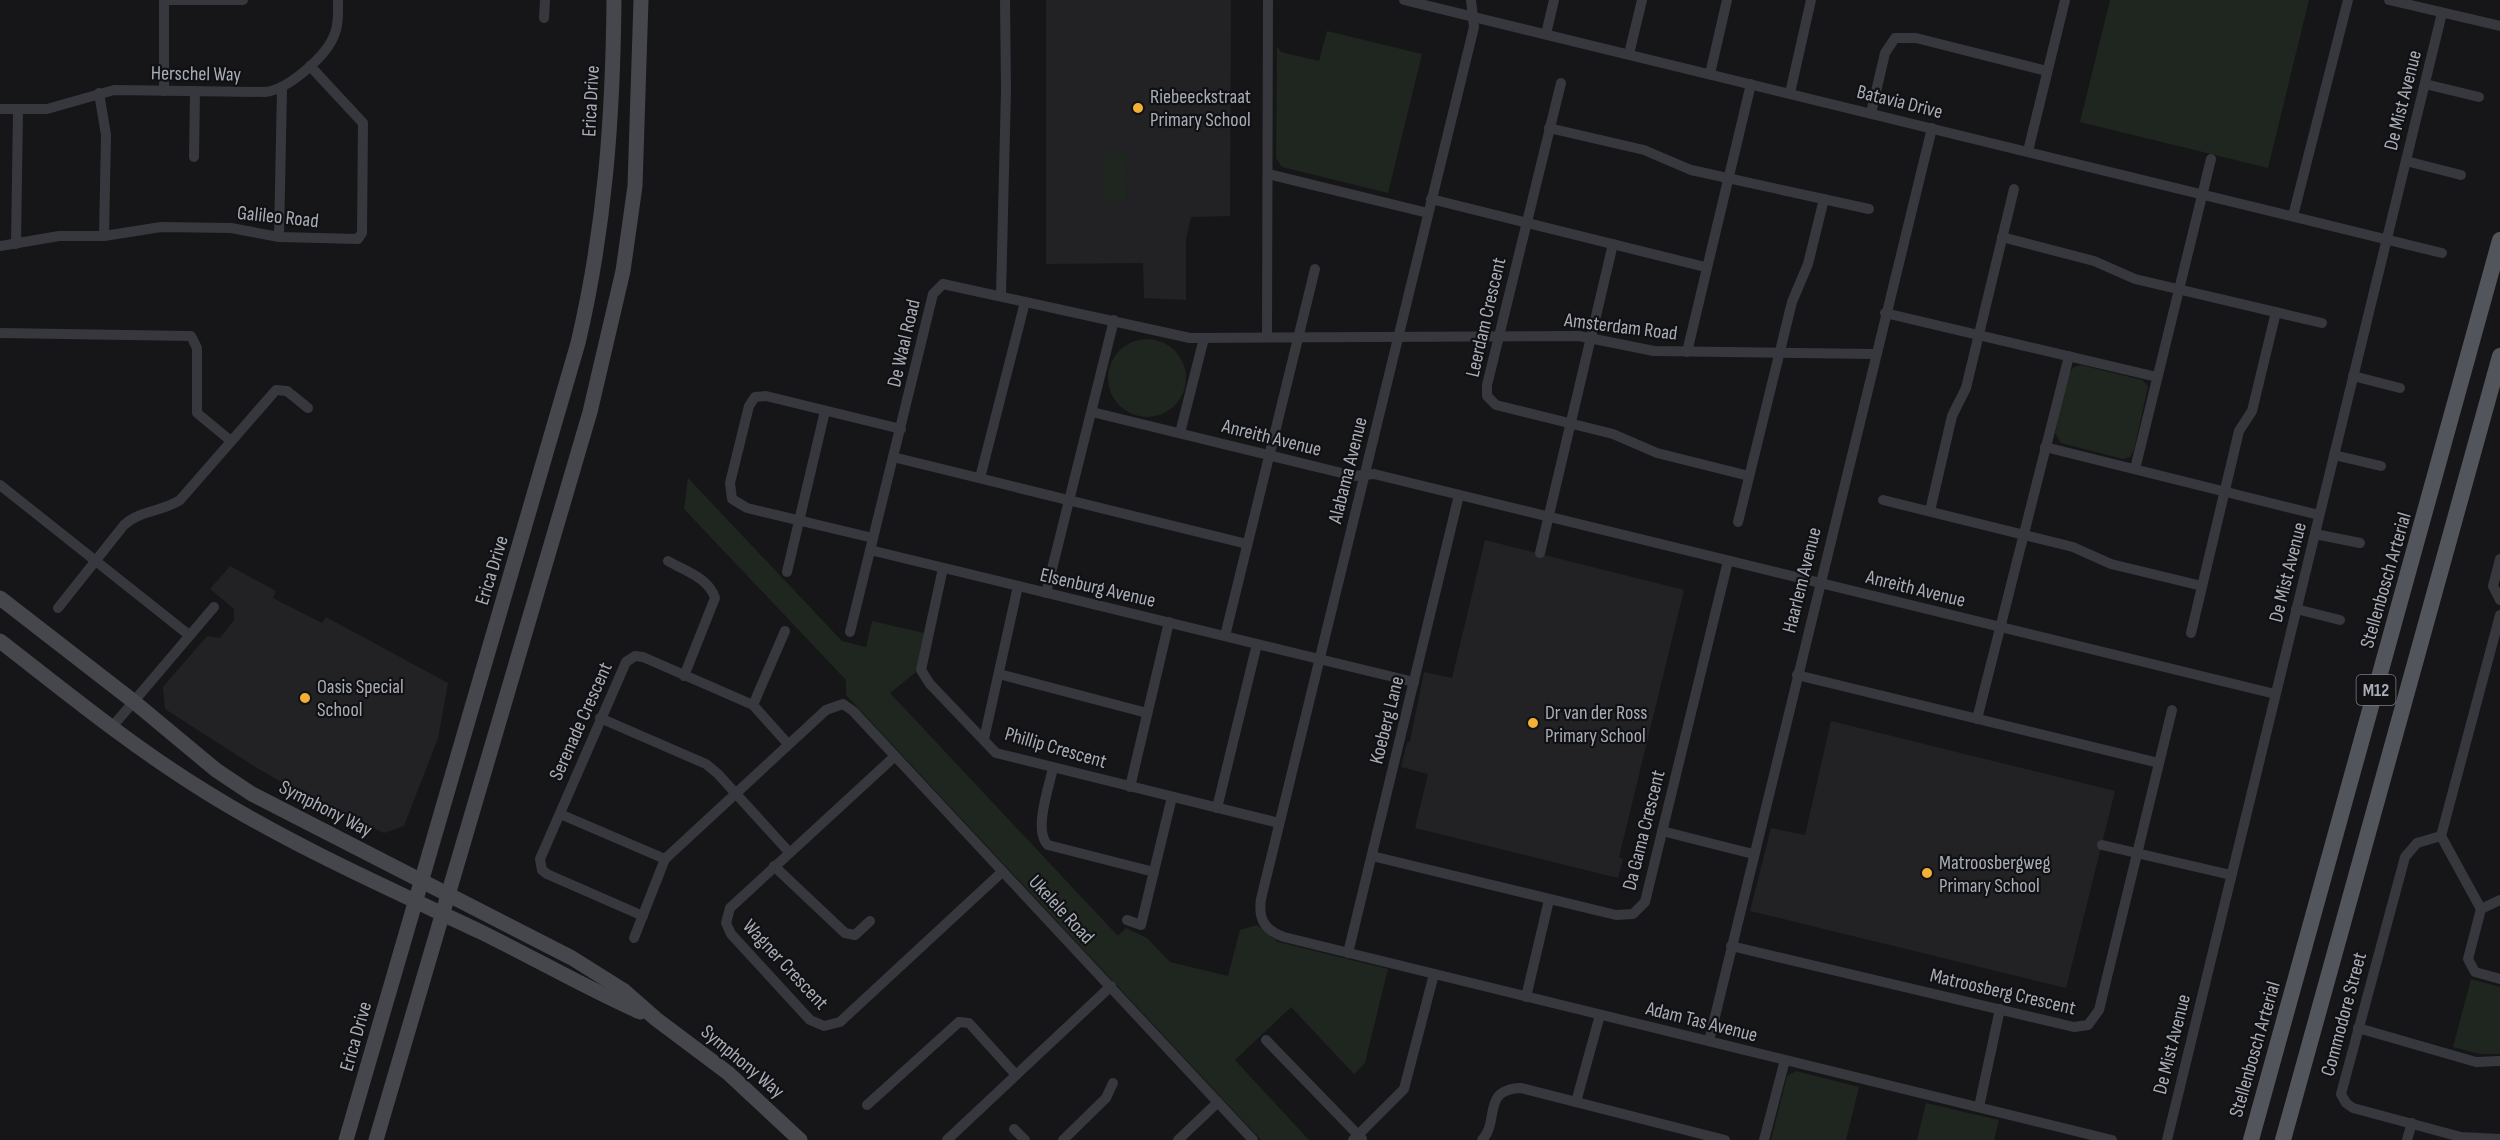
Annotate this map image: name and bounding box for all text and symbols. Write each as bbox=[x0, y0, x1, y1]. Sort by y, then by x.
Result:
street label: De Mist Avenue bbox=[2379, 48, 2427, 153]
street label: Herschel Way bbox=[151, 61, 241, 87]
street label: Erica Drive bbox=[577, 65, 605, 137]
street label: Batavia Drive bbox=[1854, 80, 1945, 124]
place label: Riebeeckstraat Primary School bbox=[1150, 85, 1251, 132]
marker: Riebeeckstraat Primary School bbox=[1131, 101, 1145, 115]
street label: Galileo Road bbox=[236, 201, 320, 233]
street label: Leerdam Crescent bbox=[1461, 255, 1511, 379]
street label: De Waal Road bbox=[882, 297, 926, 389]
street label: Amsterdam Road bbox=[1562, 308, 1679, 346]
street label: Anreith Avenue bbox=[1219, 414, 1324, 462]
street label: Alabama Avenue bbox=[1323, 415, 1373, 527]
street label: Stellenbosch Arterial bbox=[2355, 510, 2417, 651]
street label: De Mist Avenue bbox=[2264, 520, 2312, 625]
street label: Haarlem Avenue bbox=[1777, 525, 1827, 636]
street label: Erica Drive bbox=[470, 533, 514, 608]
street label: Elsenburg Avenue bbox=[1038, 563, 1158, 613]
street label: Anreith Avenue bbox=[1863, 565, 1968, 613]
street label: Serenade Crescent bbox=[544, 659, 618, 784]
street label: Koeberg Lane bbox=[1365, 674, 1409, 767]
place label: Oasis Special School bbox=[317, 675, 404, 722]
road number: M12 bbox=[2356, 675, 2396, 705]
marker: Oasis Special School bbox=[298, 691, 312, 705]
place label: Dr van der Ross Primary School bbox=[1545, 701, 1647, 748]
marker: Dr van der Ross Primary School bbox=[1526, 716, 1540, 730]
street label: Phillip Crescent bbox=[1002, 722, 1109, 774]
street label: Da Gama Crescent bbox=[1617, 768, 1670, 893]
street label: Symphony Way bbox=[275, 775, 376, 843]
place label: Matroosbergweg Primary School bbox=[1939, 851, 2050, 898]
marker: Matroosbergweg Primary School bbox=[1920, 866, 1934, 880]
street label: Ukelele Road bbox=[1023, 870, 1099, 949]
street label: Wagner Crescent bbox=[737, 915, 833, 1015]
street label: Commodore Street bbox=[2316, 950, 2372, 1079]
street label: Matroosberg Crescent bbox=[1928, 964, 2078, 1020]
street label: Stellenbosch Arterial bbox=[2224, 979, 2286, 1120]
street label: De Mist Avenue bbox=[2148, 992, 2196, 1097]
street label: Adam Tas Avenue bbox=[1643, 996, 1760, 1047]
street label: Erica Drive bbox=[335, 999, 377, 1074]
street label: Symphony Way bbox=[696, 1020, 789, 1104]

